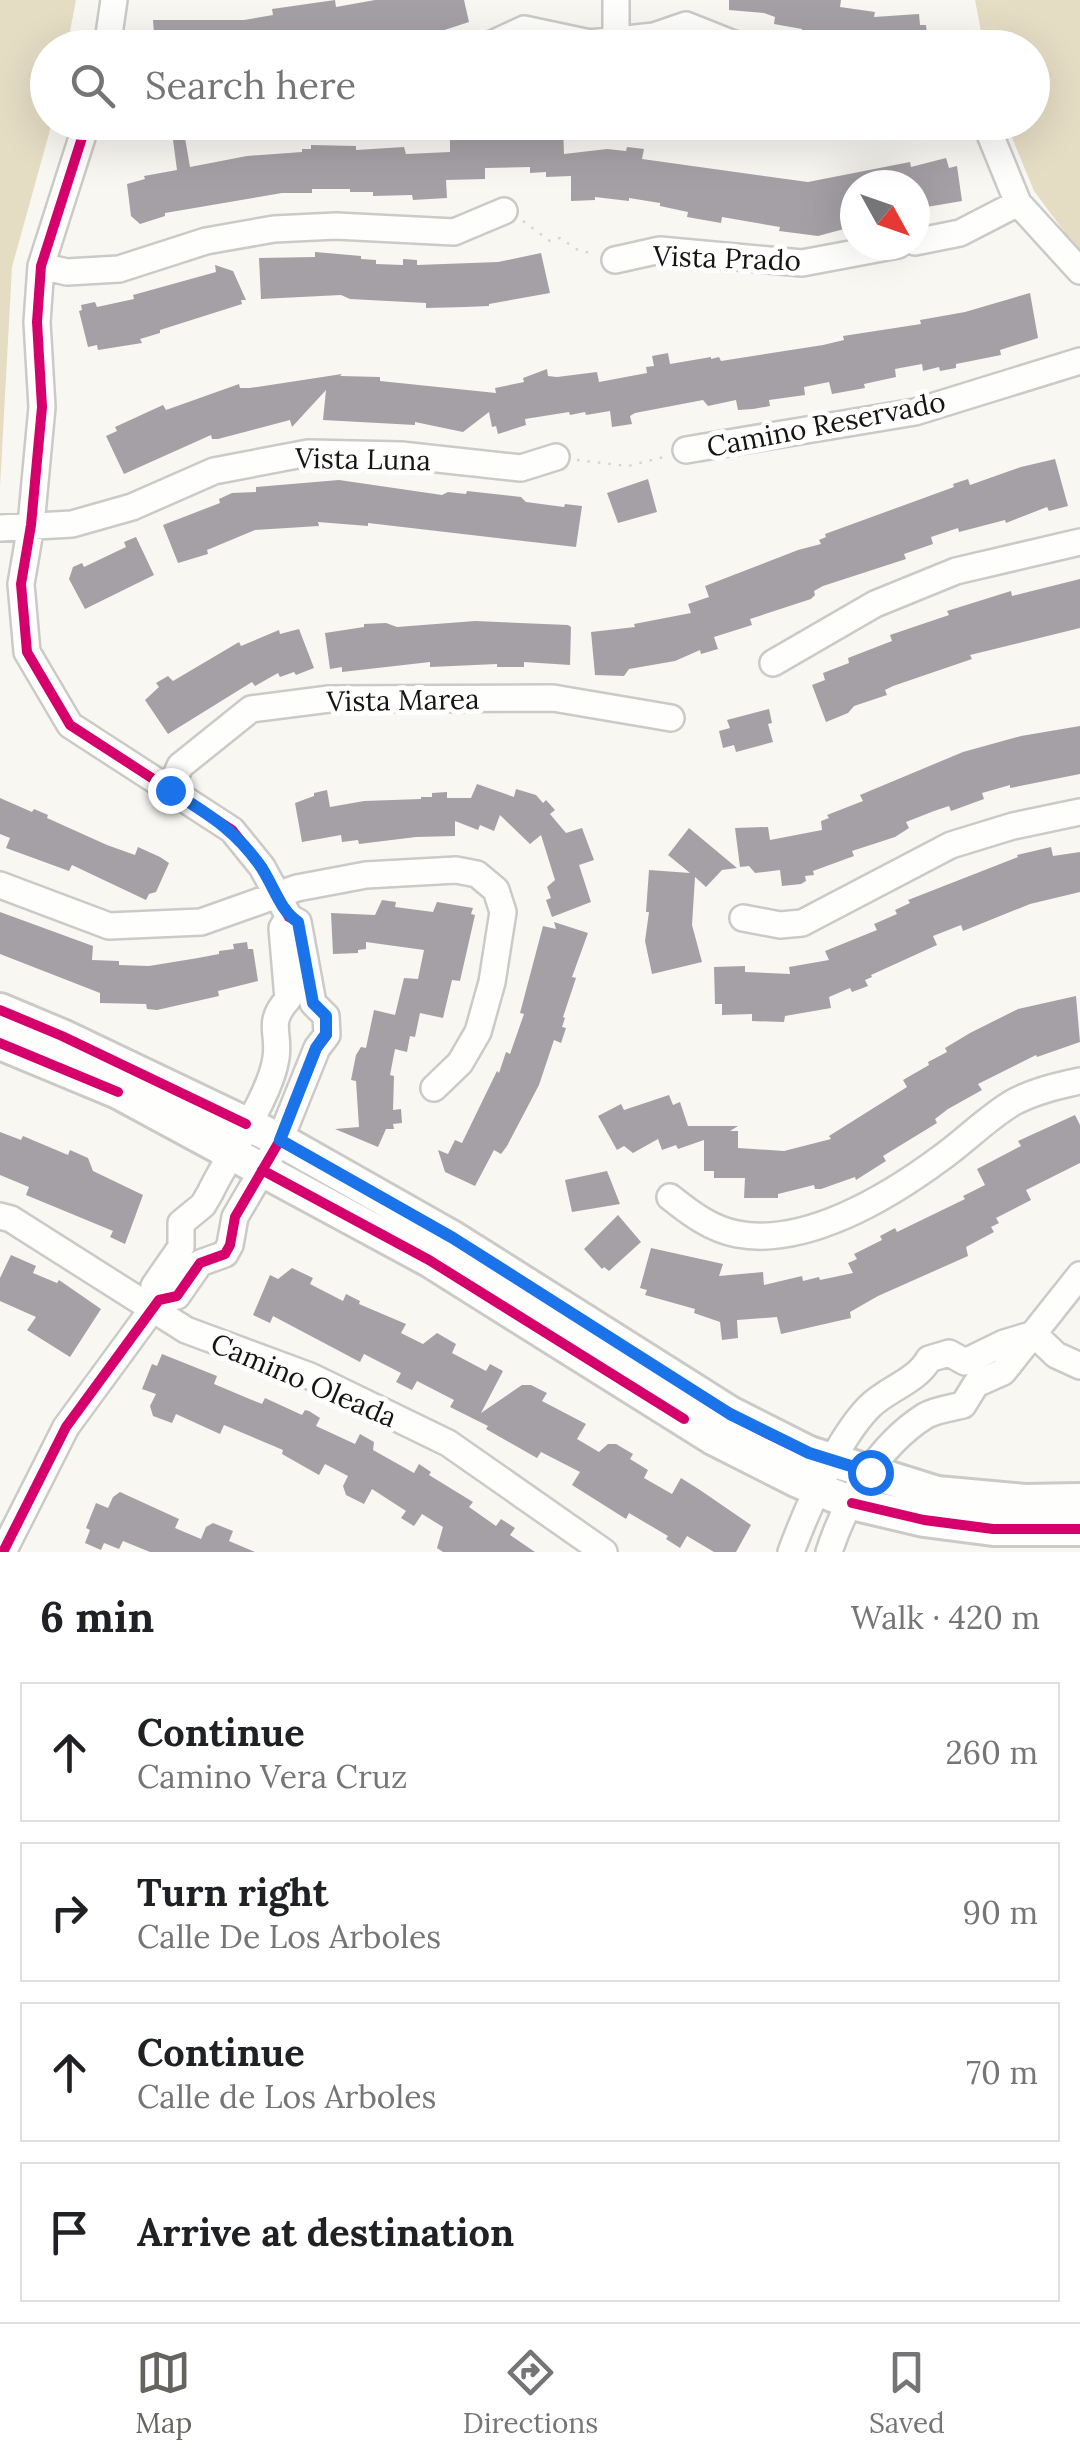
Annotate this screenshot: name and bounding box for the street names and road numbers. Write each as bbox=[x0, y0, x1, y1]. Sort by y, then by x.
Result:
street label: Vista Prado bbox=[652, 237, 801, 279]
street label: Camino Reservado bbox=[704, 383, 948, 465]
street label: Vista Luna bbox=[294, 440, 431, 478]
street label: Vista Marea bbox=[325, 681, 480, 719]
street label: Camino Oleada bbox=[206, 1325, 402, 1435]

